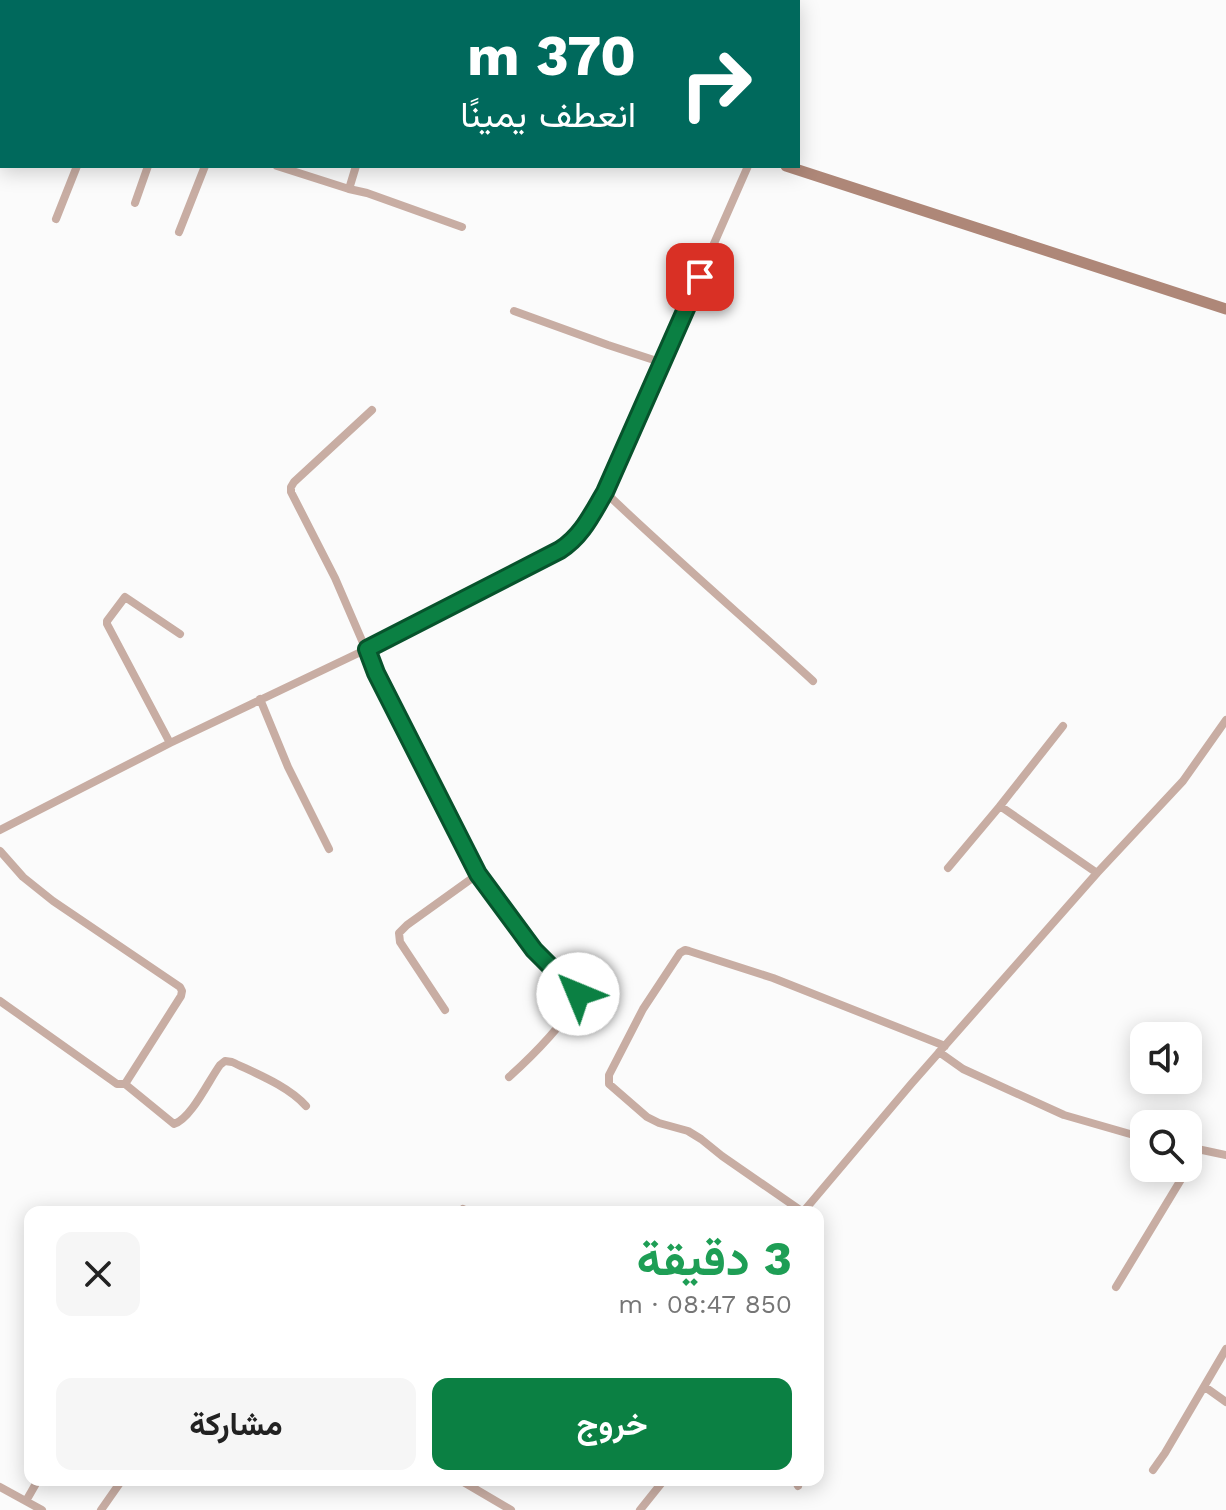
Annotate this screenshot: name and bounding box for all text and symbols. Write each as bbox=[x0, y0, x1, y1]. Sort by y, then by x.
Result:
text: 370 m bbox=[467, 23, 636, 89]
icon: right bbox=[664, 32, 768, 136]
text: انعطف يمينًا bbox=[460, 94, 636, 136]
pin bbox=[666, 243, 734, 311]
icon: arrive bbox=[678, 255, 722, 299]
position arrow bbox=[536, 952, 620, 1036]
map controls bbox=[1130, 1022, 1202, 1182]
button: sound bbox=[1130, 1022, 1202, 1094]
button: search bbox=[1130, 1110, 1202, 1182]
text: 3 دقيقة bbox=[637, 1230, 792, 1287]
button: close bbox=[56, 1232, 140, 1316]
text: 850 m · 08:47 bbox=[618, 1289, 792, 1319]
button: مشاركة bbox=[56, 1378, 416, 1470]
button: خروج bbox=[432, 1378, 792, 1470]

